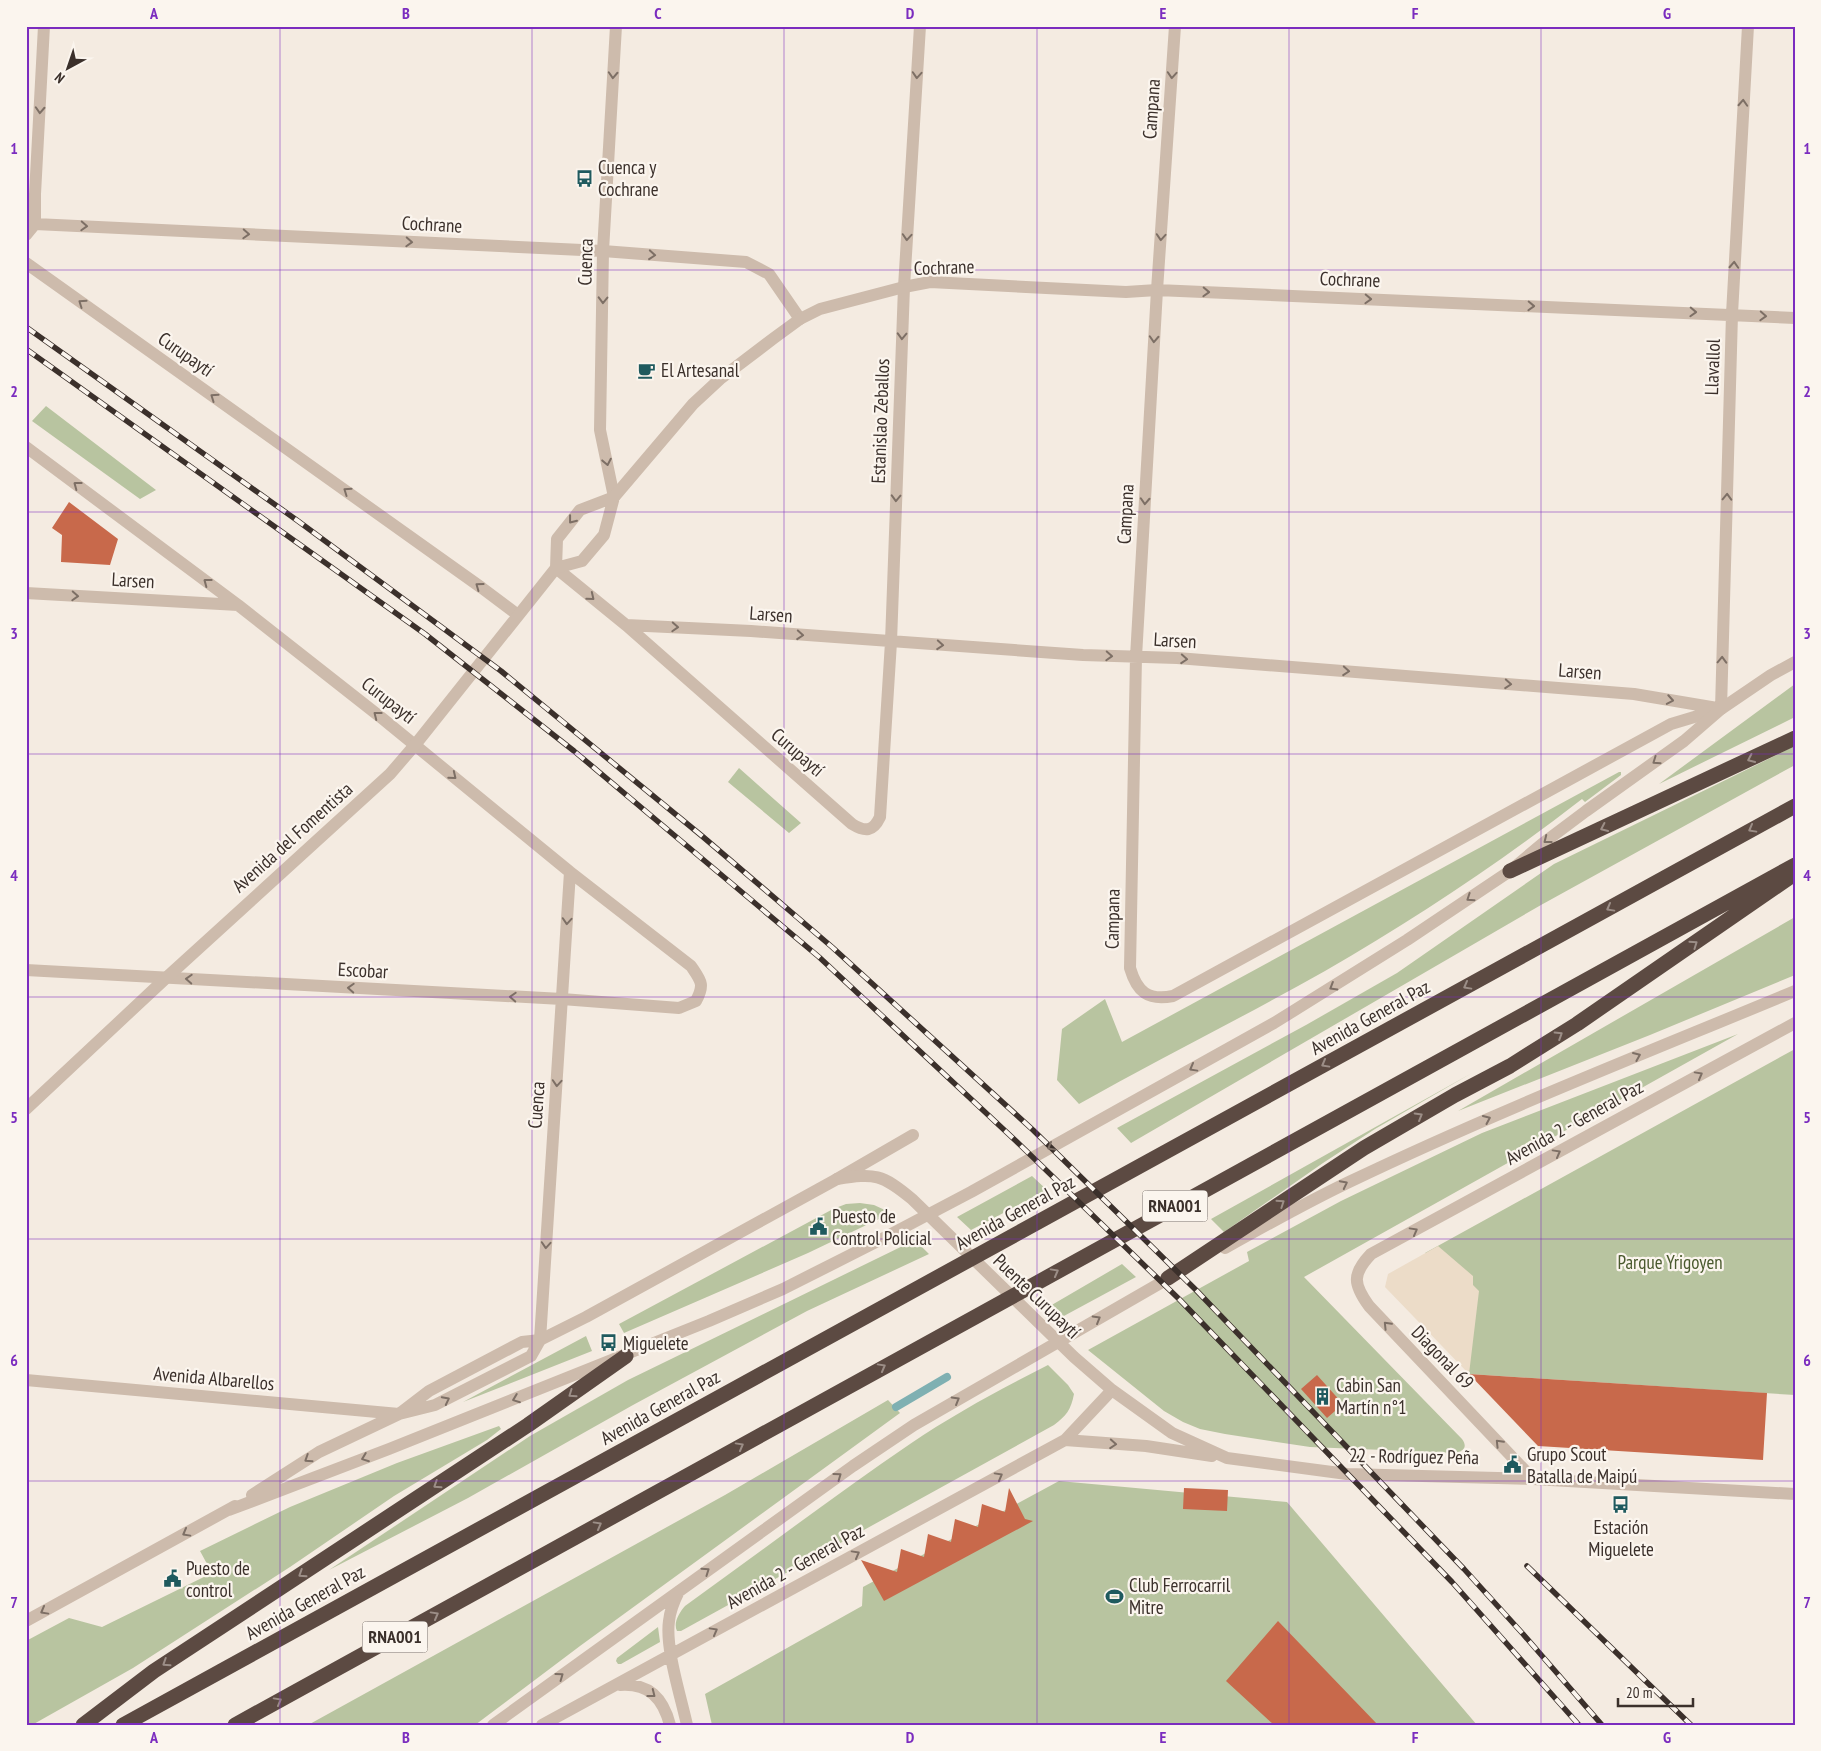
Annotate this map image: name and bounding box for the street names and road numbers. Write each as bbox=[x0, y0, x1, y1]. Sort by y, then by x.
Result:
street label: Campana bbox=[1137, 78, 1165, 140]
street label: Cochrane bbox=[401, 210, 463, 238]
street label: Cuenca bbox=[572, 238, 598, 286]
street label: Cochrane bbox=[913, 254, 975, 280]
street label: Cochrane bbox=[1319, 266, 1381, 292]
street label: Curupaytí bbox=[154, 326, 218, 382]
street label: Llavallol bbox=[1699, 338, 1725, 396]
street label: Estanislao Zeballos bbox=[866, 358, 894, 484]
street label: Campana bbox=[1111, 483, 1139, 545]
street label: Larsen bbox=[111, 567, 155, 593]
street label: Larsen bbox=[749, 601, 793, 627]
street label: Larsen bbox=[1153, 627, 1197, 653]
street label: Larsen bbox=[1558, 658, 1602, 684]
street label: Curupaytí bbox=[357, 671, 421, 729]
street label: Curupaytí bbox=[767, 722, 829, 782]
street label: Avenida del Fomentista bbox=[227, 777, 357, 897]
street label: Campana bbox=[1099, 889, 1125, 949]
street label: Escobar bbox=[337, 957, 390, 983]
street label: Avenida General Paz bbox=[1306, 974, 1434, 1060]
street label: Avenida 2 - General Paz bbox=[1501, 1074, 1647, 1170]
street label: Cuenca bbox=[522, 1081, 550, 1129]
street label: Avenida General Paz bbox=[951, 1169, 1079, 1255]
road number: RNA001 bbox=[1142, 1190, 1208, 1222]
street label: Puente Curupaytí bbox=[988, 1248, 1086, 1344]
street label: Diagonal 69 bbox=[1407, 1320, 1479, 1394]
street label: Avenida Albarellos bbox=[153, 1361, 275, 1395]
street label: Avenida General Paz bbox=[596, 1364, 724, 1450]
street label: 22 - Rodríguez Peña bbox=[1349, 1443, 1479, 1469]
street label: Avenida 2 - General Paz bbox=[722, 1518, 868, 1614]
street label: Avenida General Paz bbox=[241, 1559, 369, 1645]
road number: RNA001 bbox=[362, 1621, 428, 1652]

